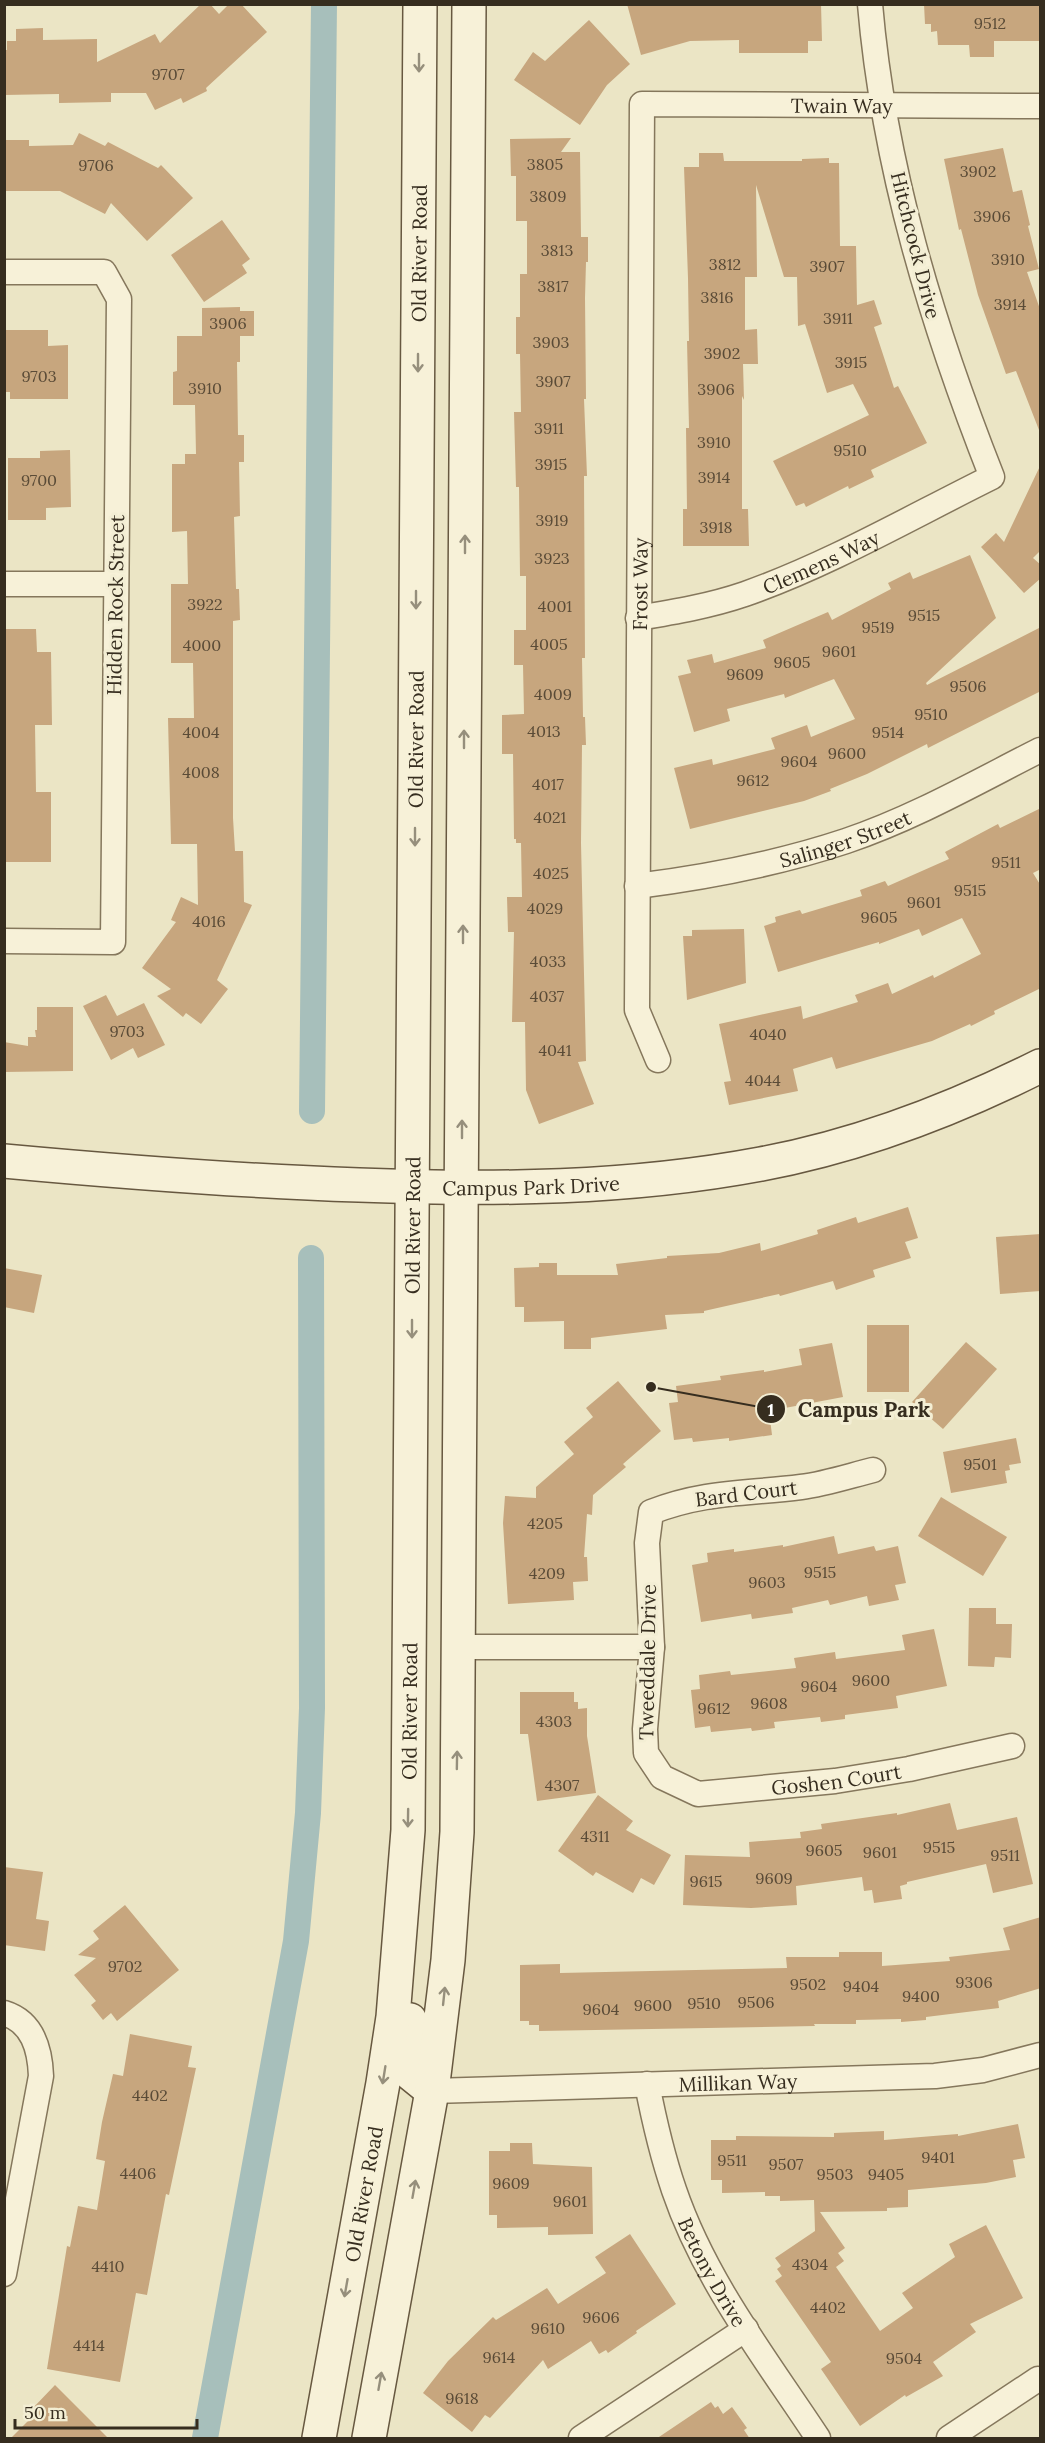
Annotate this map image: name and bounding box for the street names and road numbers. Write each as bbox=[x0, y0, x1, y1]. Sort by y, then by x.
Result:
street label: Twain Way bbox=[791, 92, 893, 118]
street label: Hitchcock Drive bbox=[886, 169, 946, 321]
street label: Old River Road bbox=[405, 184, 431, 322]
street label: Hidden Rock Street bbox=[101, 514, 129, 696]
street label: Clemens Way bbox=[759, 524, 884, 599]
street label: Frost Way bbox=[627, 537, 652, 631]
street label: Old River Road bbox=[402, 670, 428, 808]
street label: Salinger Street bbox=[777, 804, 915, 872]
street label: Old River Road bbox=[399, 1156, 425, 1294]
street label: Campus Park Drive bbox=[442, 1170, 621, 1200]
street label: Bard Court bbox=[694, 1474, 799, 1512]
street label: Tweeddale Drive bbox=[633, 1584, 661, 1740]
street label: Old River Road bbox=[396, 1642, 422, 1780]
street label: Goshen Court bbox=[770, 1758, 903, 1799]
street label: Millikan Way bbox=[678, 2068, 798, 2096]
street label: Old River Road bbox=[338, 2124, 388, 2264]
street label: Betony Drive bbox=[673, 2213, 752, 2331]

